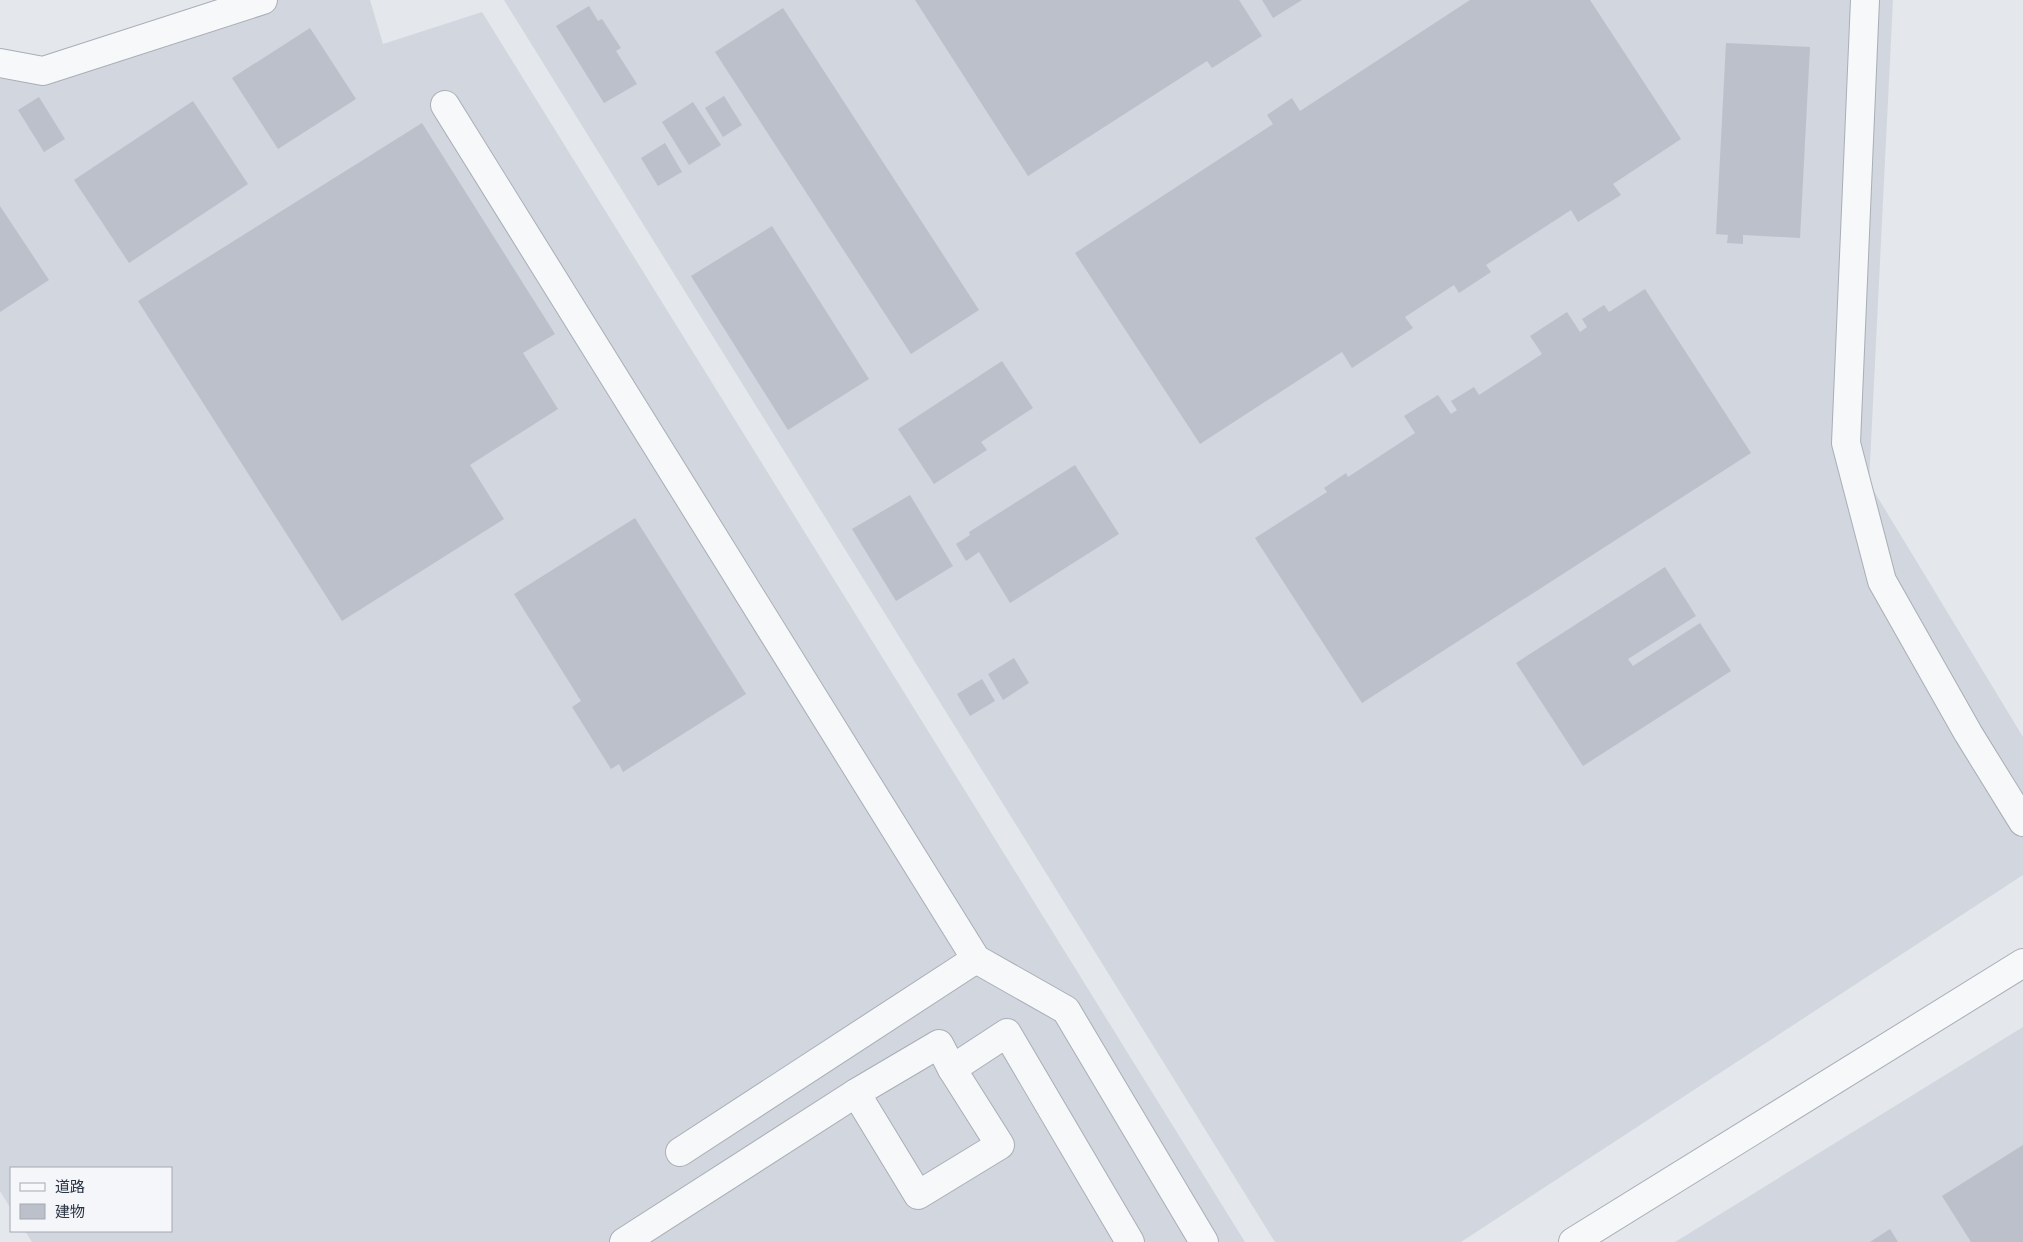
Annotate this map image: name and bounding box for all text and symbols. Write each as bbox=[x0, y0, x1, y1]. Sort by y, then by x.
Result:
legend bbox=[10, 1167, 172, 1232]
text: 道路 bbox=[55, 1178, 85, 1195]
text: 建物 bbox=[55, 1203, 85, 1220]

